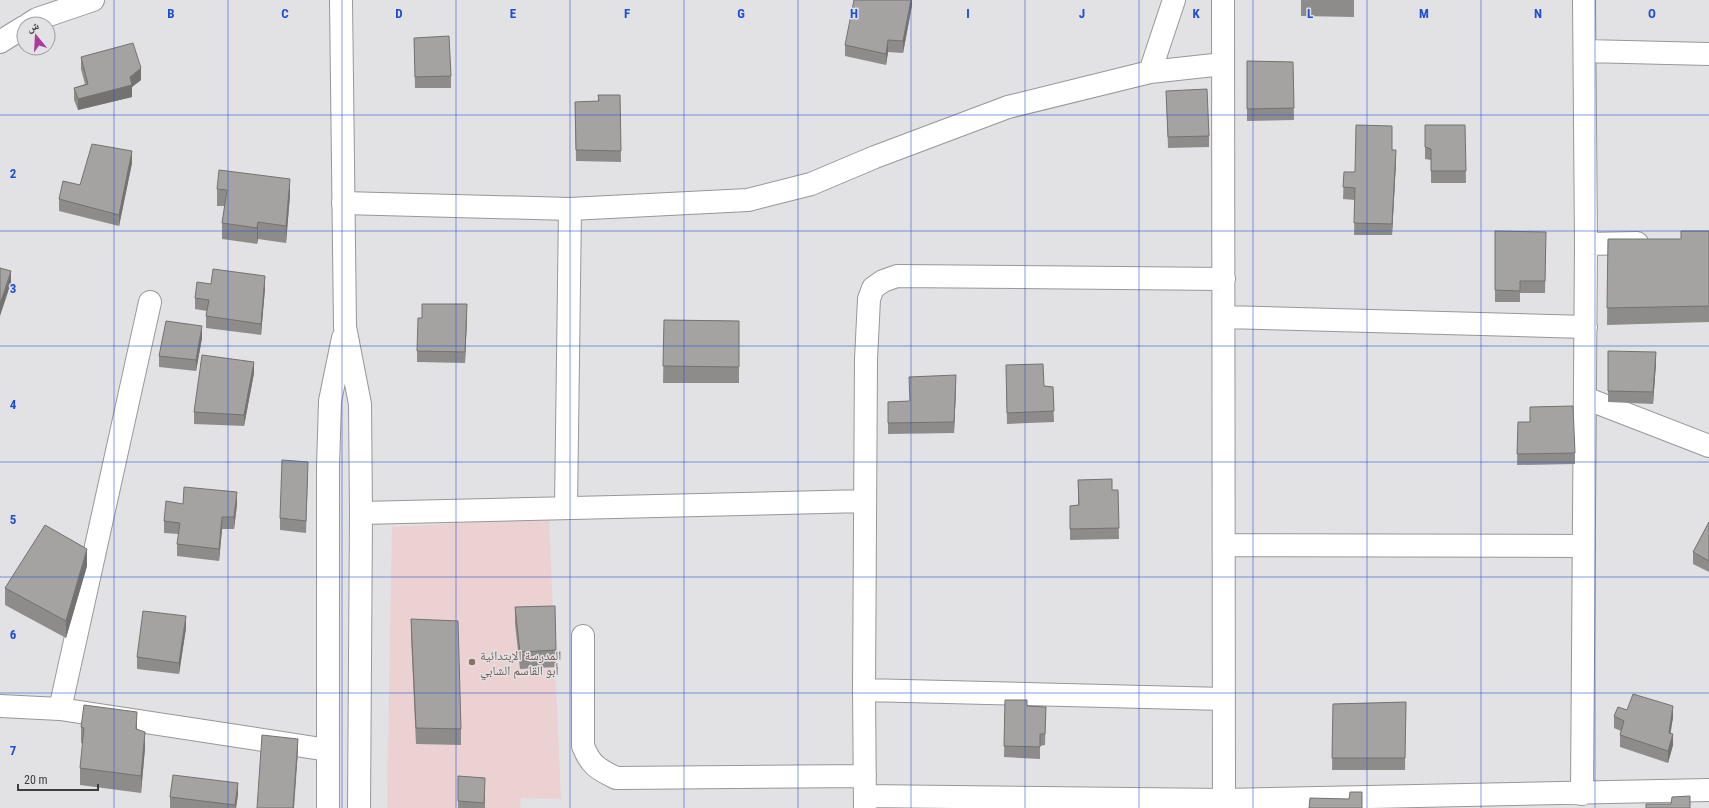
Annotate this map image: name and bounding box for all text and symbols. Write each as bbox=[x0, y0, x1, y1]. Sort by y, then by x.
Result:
text: B bbox=[167, 6, 175, 21]
text: C bbox=[281, 6, 289, 21]
text: D bbox=[395, 6, 403, 21]
text: E bbox=[510, 6, 517, 21]
text: F bbox=[624, 6, 630, 21]
text: G bbox=[737, 6, 745, 21]
text: H bbox=[850, 6, 858, 21]
text: I bbox=[966, 6, 970, 21]
text: J bbox=[1079, 6, 1085, 21]
text: K bbox=[1192, 6, 1200, 21]
text: L bbox=[1307, 6, 1313, 21]
text: M bbox=[1419, 6, 1429, 21]
text: N bbox=[1534, 6, 1542, 21]
text: O bbox=[1648, 6, 1656, 21]
north arrow bbox=[16, 16, 56, 56]
text: ش bbox=[26, 19, 41, 36]
text: 2 bbox=[10, 166, 17, 181]
text: 3 bbox=[10, 281, 16, 296]
text: 4 bbox=[10, 397, 17, 412]
text: 5 bbox=[10, 512, 17, 527]
text: 6 bbox=[10, 627, 17, 642]
place label: المدرسة الإبتدائية أبو القاسم الشابي bbox=[480, 648, 561, 681]
marker: المدرسة الإبتدائية أبو القاسم الشابي bbox=[467, 657, 477, 667]
text: 7 bbox=[10, 743, 17, 758]
scale bar bbox=[18, 766, 98, 792]
text: 20 m bbox=[24, 773, 48, 787]

